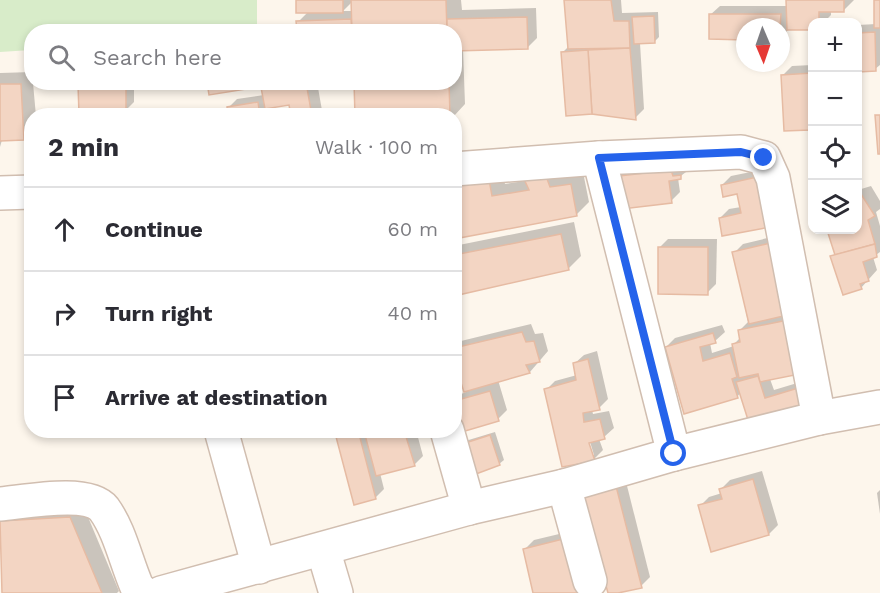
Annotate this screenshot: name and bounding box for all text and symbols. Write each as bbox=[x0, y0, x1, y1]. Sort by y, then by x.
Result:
north arrow bbox=[736, 18, 790, 72]
map controls bbox=[808, 18, 862, 234]
button: + bbox=[808, 18, 862, 72]
search box bbox=[24, 24, 462, 90]
icon: search bbox=[45, 41, 78, 74]
text: Search here bbox=[93, 45, 222, 70]
button: − bbox=[808, 72, 862, 126]
button: locate bbox=[808, 126, 862, 180]
text: 2 min bbox=[48, 132, 119, 162]
text: Walk · 100 m bbox=[315, 135, 438, 159]
route end bbox=[750, 144, 776, 170]
button: layers bbox=[808, 180, 862, 234]
icon: ahead bbox=[48, 213, 81, 246]
text: Continue bbox=[105, 217, 203, 242]
text: 60 m bbox=[388, 217, 438, 241]
icon: right bbox=[48, 297, 81, 330]
text: Turn right bbox=[105, 301, 212, 326]
text: 40 m bbox=[387, 301, 438, 325]
icon: arrive bbox=[48, 381, 81, 414]
text: Arrive at destination bbox=[105, 385, 328, 410]
route start bbox=[660, 440, 686, 466]

